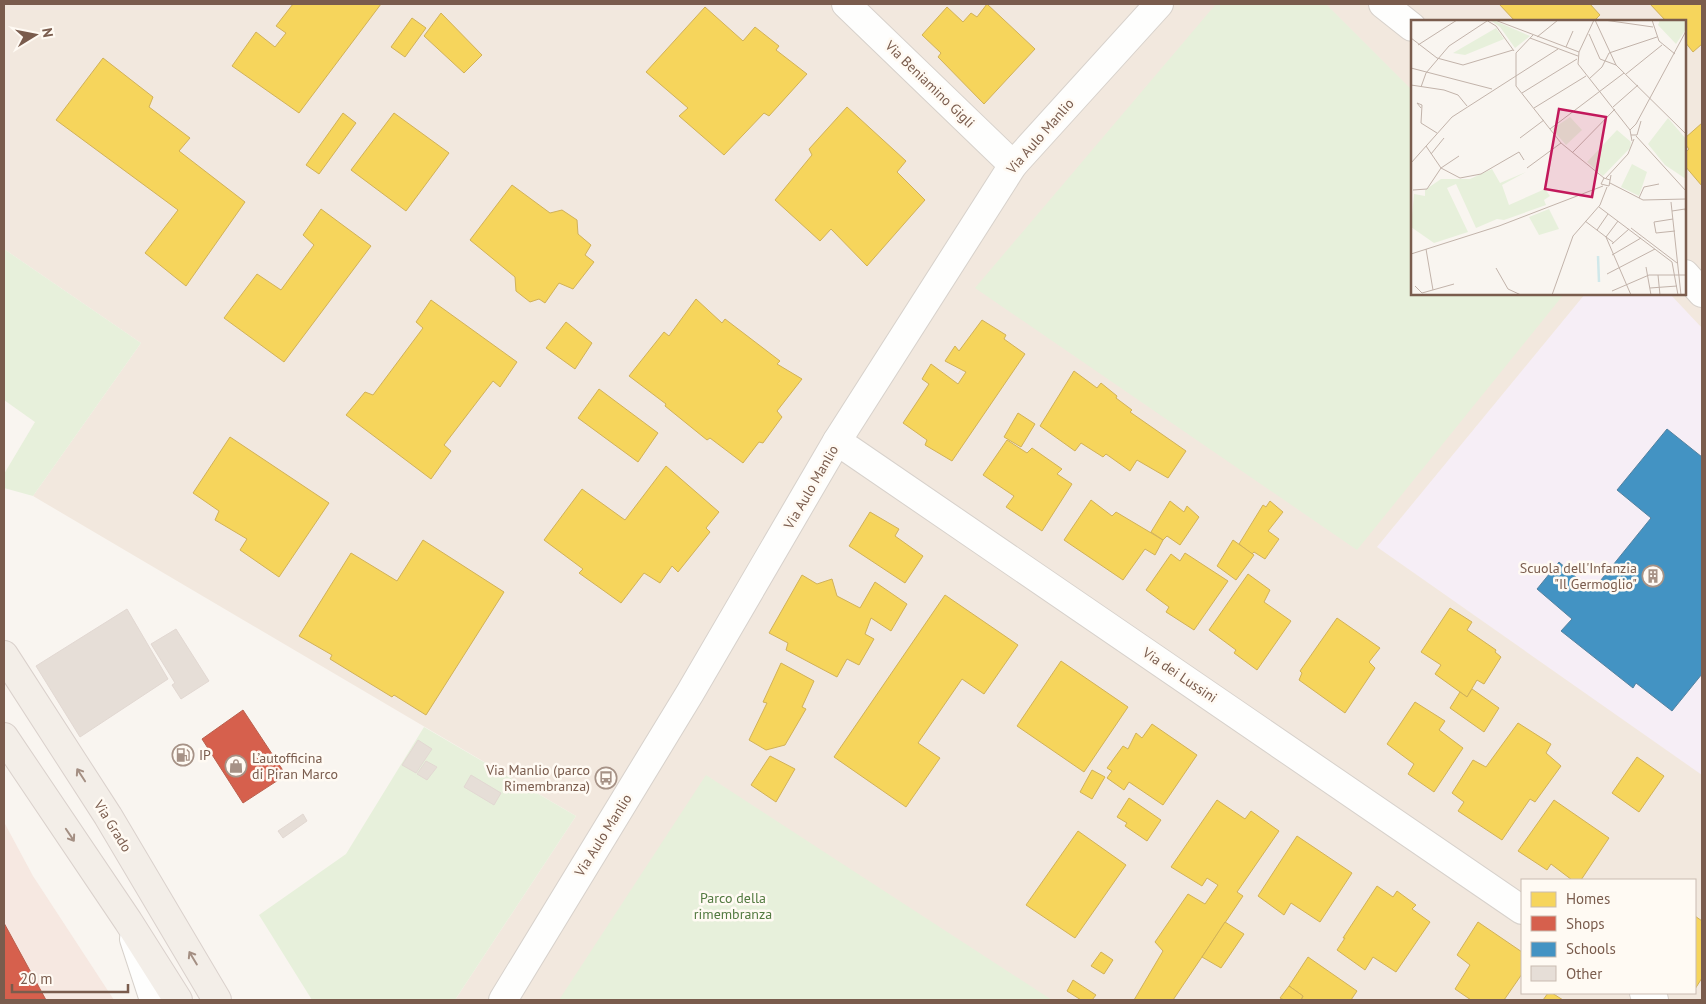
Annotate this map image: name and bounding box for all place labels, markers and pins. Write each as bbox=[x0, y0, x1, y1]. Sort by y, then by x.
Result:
place label: Scuola dell'Infanzia "Il Germoglio" bbox=[1520, 559, 1637, 593]
building icon: Scuola dell'Infanzia "Il Germoglio" bbox=[1641, 564, 1665, 588]
fuel station icon: IP bbox=[171, 743, 195, 767]
place label: IP bbox=[199, 746, 211, 764]
place label: L’autofficina di Piran Marco bbox=[252, 749, 338, 783]
shop icon: L’autofficina di Piran Marco bbox=[224, 754, 248, 778]
place label: Via Manlio (parco Rimembranza) bbox=[485, 761, 590, 795]
bus stop icon: Via Manlio (parco Rimembranza) bbox=[594, 766, 618, 790]

